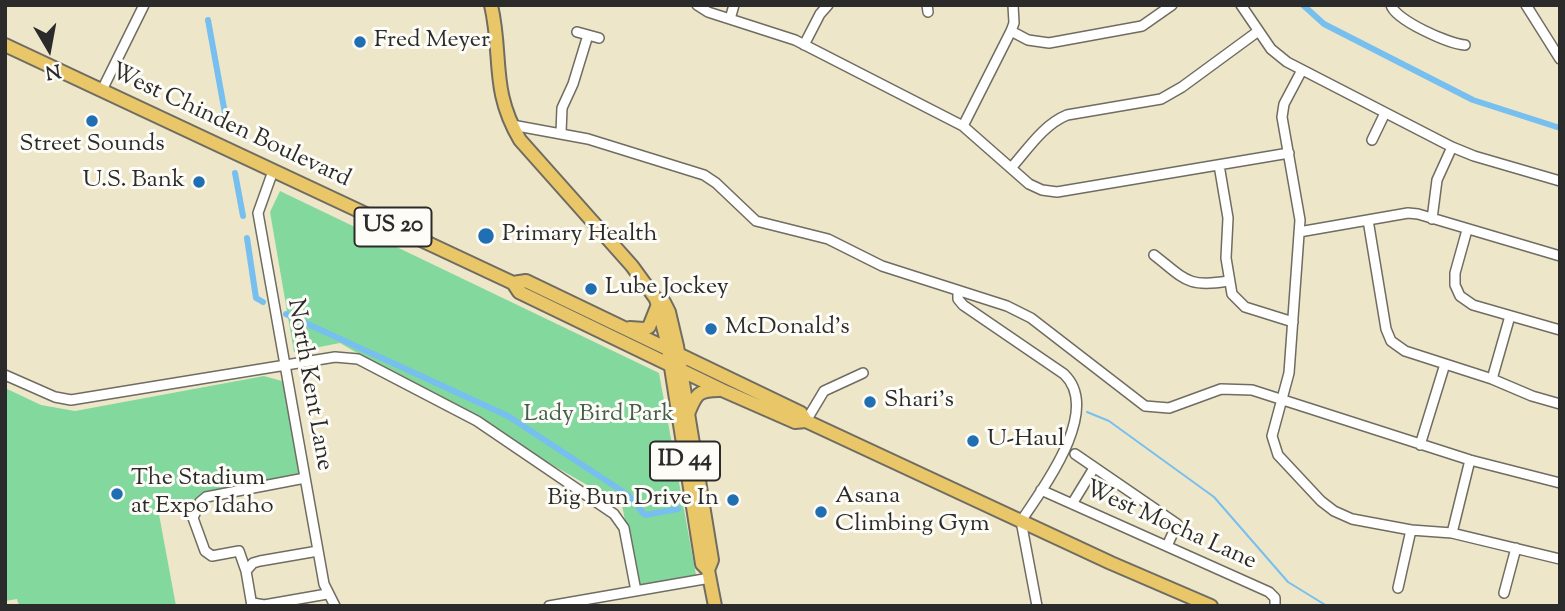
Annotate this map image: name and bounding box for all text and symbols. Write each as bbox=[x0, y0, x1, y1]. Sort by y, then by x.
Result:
north arrow bbox=[14, 14, 84, 84]
place label: Fred Meyer bbox=[374, 28, 490, 56]
marker: Fred Meyer bbox=[352, 34, 368, 50]
text: N bbox=[43, 56, 63, 85]
street label: West Chinden Boulevard bbox=[105, 59, 355, 195]
marker: Street Sounds bbox=[84, 113, 100, 129]
place label: Street Sounds bbox=[19, 132, 165, 160]
place label: U.S. Bank bbox=[82, 168, 185, 196]
marker: U.S. Bank bbox=[191, 174, 207, 190]
road number: US 20 bbox=[354, 208, 432, 246]
place label: Primary Health bbox=[502, 222, 658, 250]
marker: Primary Health bbox=[476, 226, 496, 246]
place label: Lube Jockey bbox=[605, 275, 729, 303]
marker: Lube Jockey bbox=[583, 281, 599, 297]
street label: North Kent Lane bbox=[279, 297, 337, 473]
place label: McDonald's bbox=[725, 315, 850, 343]
marker: McDonald's bbox=[703, 321, 719, 337]
place label: Shari's bbox=[884, 388, 954, 416]
marker: Shari's bbox=[862, 394, 878, 410]
park label: Lady Bird Park bbox=[524, 402, 674, 430]
place label: U-Haul bbox=[987, 427, 1065, 455]
marker: U-Haul bbox=[965, 433, 981, 449]
road number: ID 44 bbox=[650, 442, 720, 481]
place label: The Stadium at Expo Idaho bbox=[131, 466, 274, 522]
street label: West Mocha Lane bbox=[1080, 476, 1260, 578]
place label: Asana Climbing Gym bbox=[835, 484, 990, 540]
marker: The Stadium at Expo Idaho bbox=[109, 486, 125, 502]
place label: Big Bun Drive In bbox=[547, 486, 719, 514]
marker: Big Bun Drive In bbox=[725, 492, 741, 508]
marker: Asana Climbing Gym bbox=[813, 504, 829, 520]

